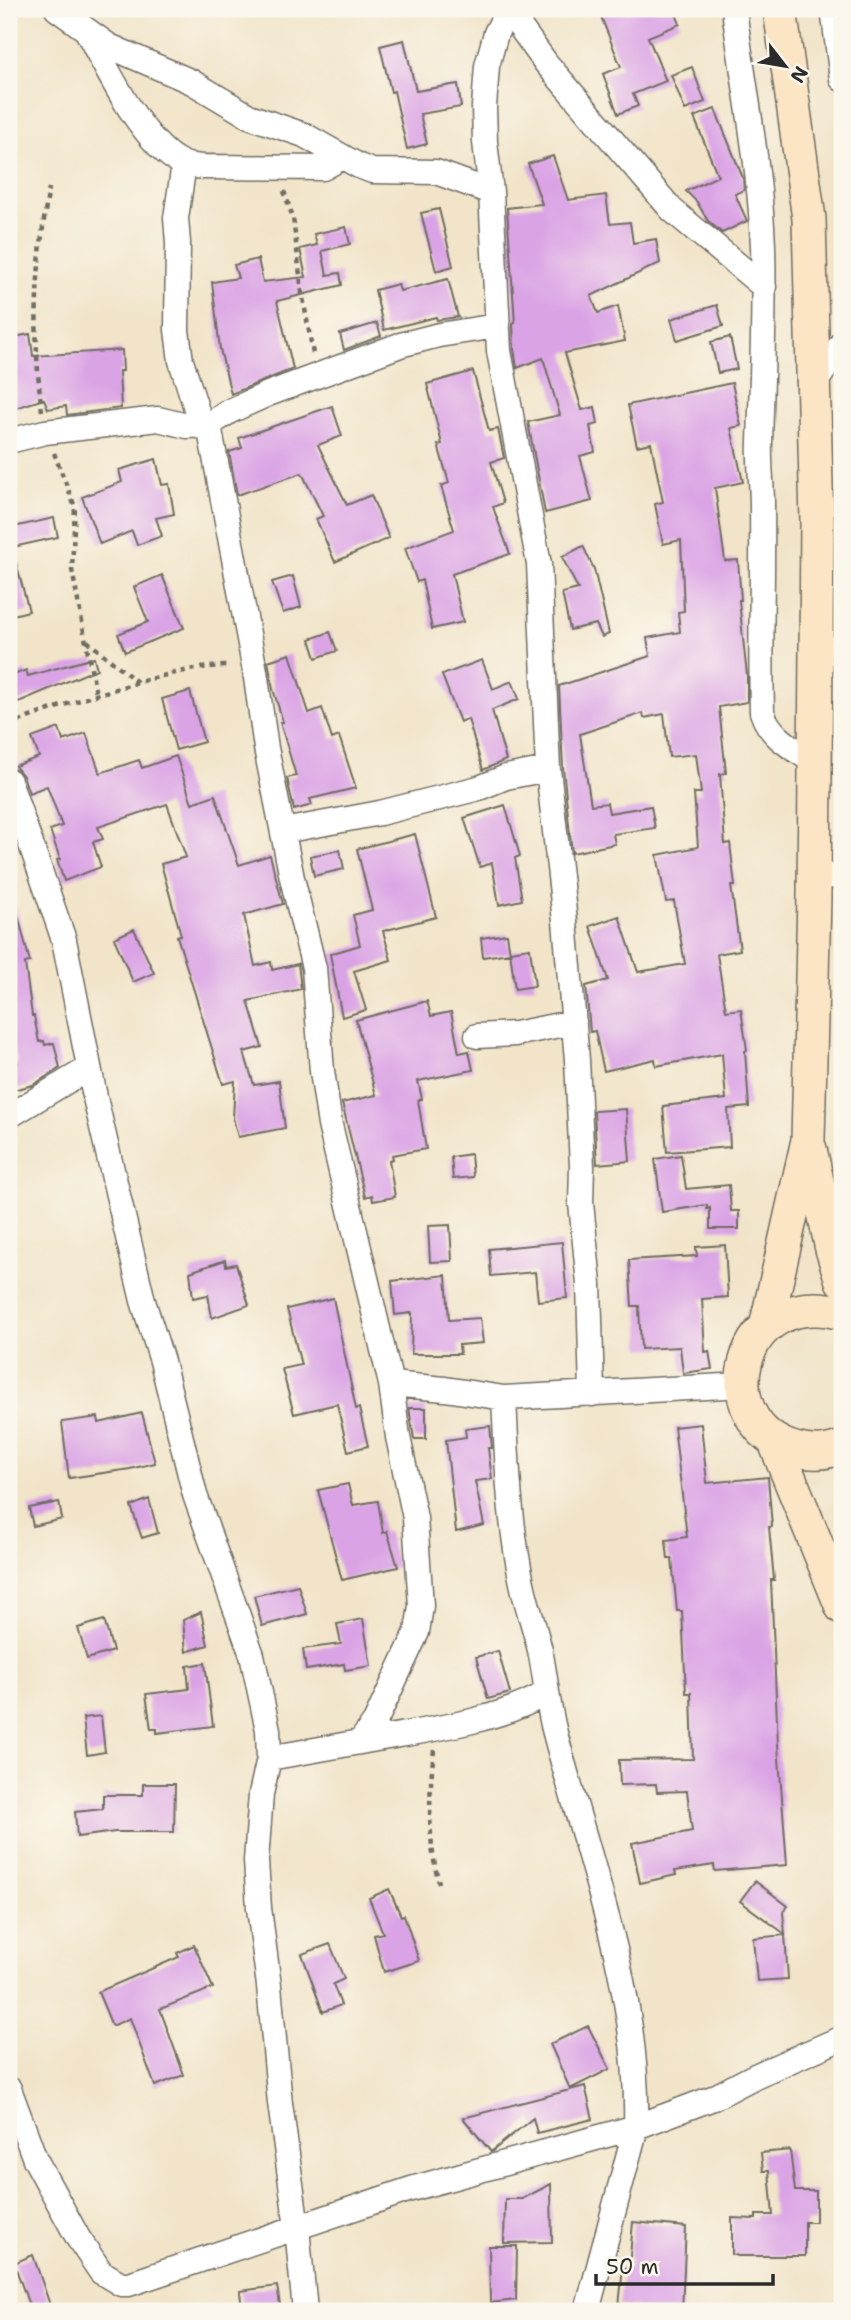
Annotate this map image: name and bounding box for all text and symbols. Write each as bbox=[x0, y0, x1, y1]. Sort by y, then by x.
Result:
north arrow bbox=[750, 32, 820, 102]
text: N bbox=[785, 62, 814, 87]
scale bar bbox=[596, 2243, 772, 2287]
text: 50 m bbox=[606, 2253, 659, 2281]

